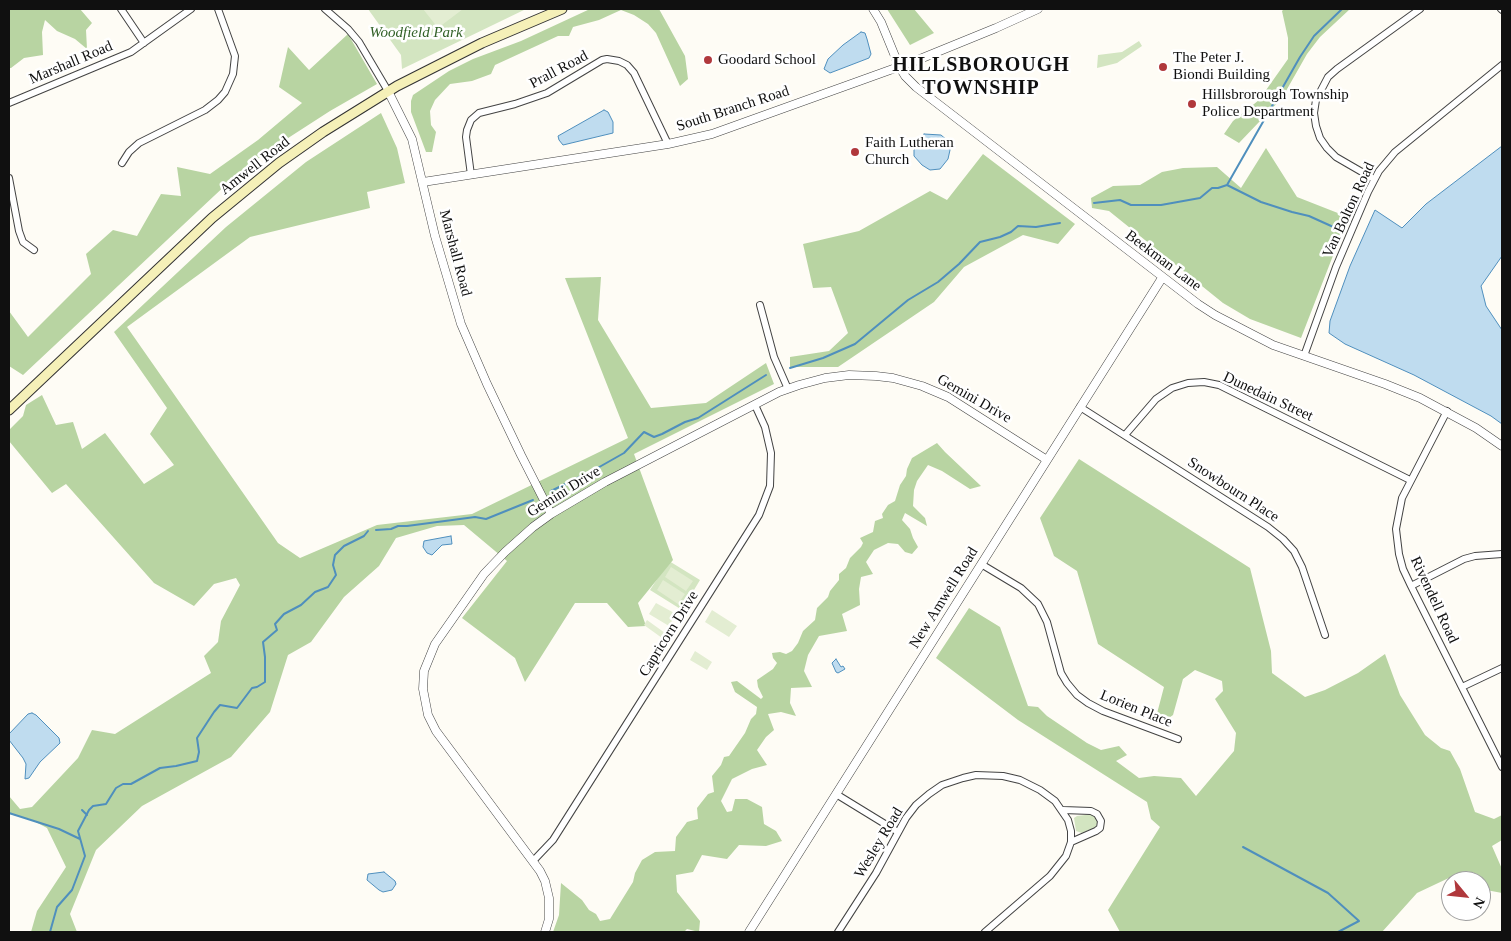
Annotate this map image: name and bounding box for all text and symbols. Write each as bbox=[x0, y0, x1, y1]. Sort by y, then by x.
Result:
park label: Woodfield Park bbox=[369, 24, 463, 42]
street label: Marshall Road bbox=[27, 37, 115, 89]
street label: Prall Road bbox=[527, 47, 591, 93]
place label: The Peter J. Biondi Building bbox=[1173, 49, 1270, 84]
place label: Goodard School bbox=[718, 51, 816, 69]
marker: Goodard School bbox=[702, 54, 714, 66]
district label: HILLSBOROUGH TOWNSHIP bbox=[891, 54, 1071, 101]
marker: The Peter J. Biondi Building bbox=[1157, 61, 1169, 73]
street label: South Branch Road bbox=[674, 82, 792, 136]
place label: Hillsbrorough Township Police Department bbox=[1202, 86, 1349, 121]
marker: Hillsbrorough Township Police Department bbox=[1186, 98, 1198, 110]
street label: Amwell Road bbox=[216, 133, 294, 199]
place label: Faith Lutheran Church bbox=[865, 134, 954, 169]
marker: Faith Lutheran Church bbox=[849, 146, 861, 158]
street label: Van Bolton Road bbox=[1319, 159, 1379, 261]
street label: Marshall Road bbox=[435, 208, 475, 298]
street label: Beekman Lane bbox=[1121, 227, 1205, 295]
street label: Dunedain Street bbox=[1220, 368, 1316, 426]
street label: Gemini Drive bbox=[934, 370, 1014, 428]
street label: Snowbourn Place bbox=[1184, 454, 1282, 526]
street label: Gemini Drive bbox=[524, 462, 604, 522]
street label: New Amwell Road bbox=[906, 544, 982, 652]
street label: Rivendell Road bbox=[1406, 554, 1462, 646]
street label: Capricorn Drive bbox=[635, 588, 703, 680]
street label: Lorien Place bbox=[1097, 686, 1175, 732]
street label: Wesley Road bbox=[851, 804, 907, 882]
north arrow bbox=[1441, 871, 1491, 921]
text: N bbox=[1470, 895, 1488, 911]

